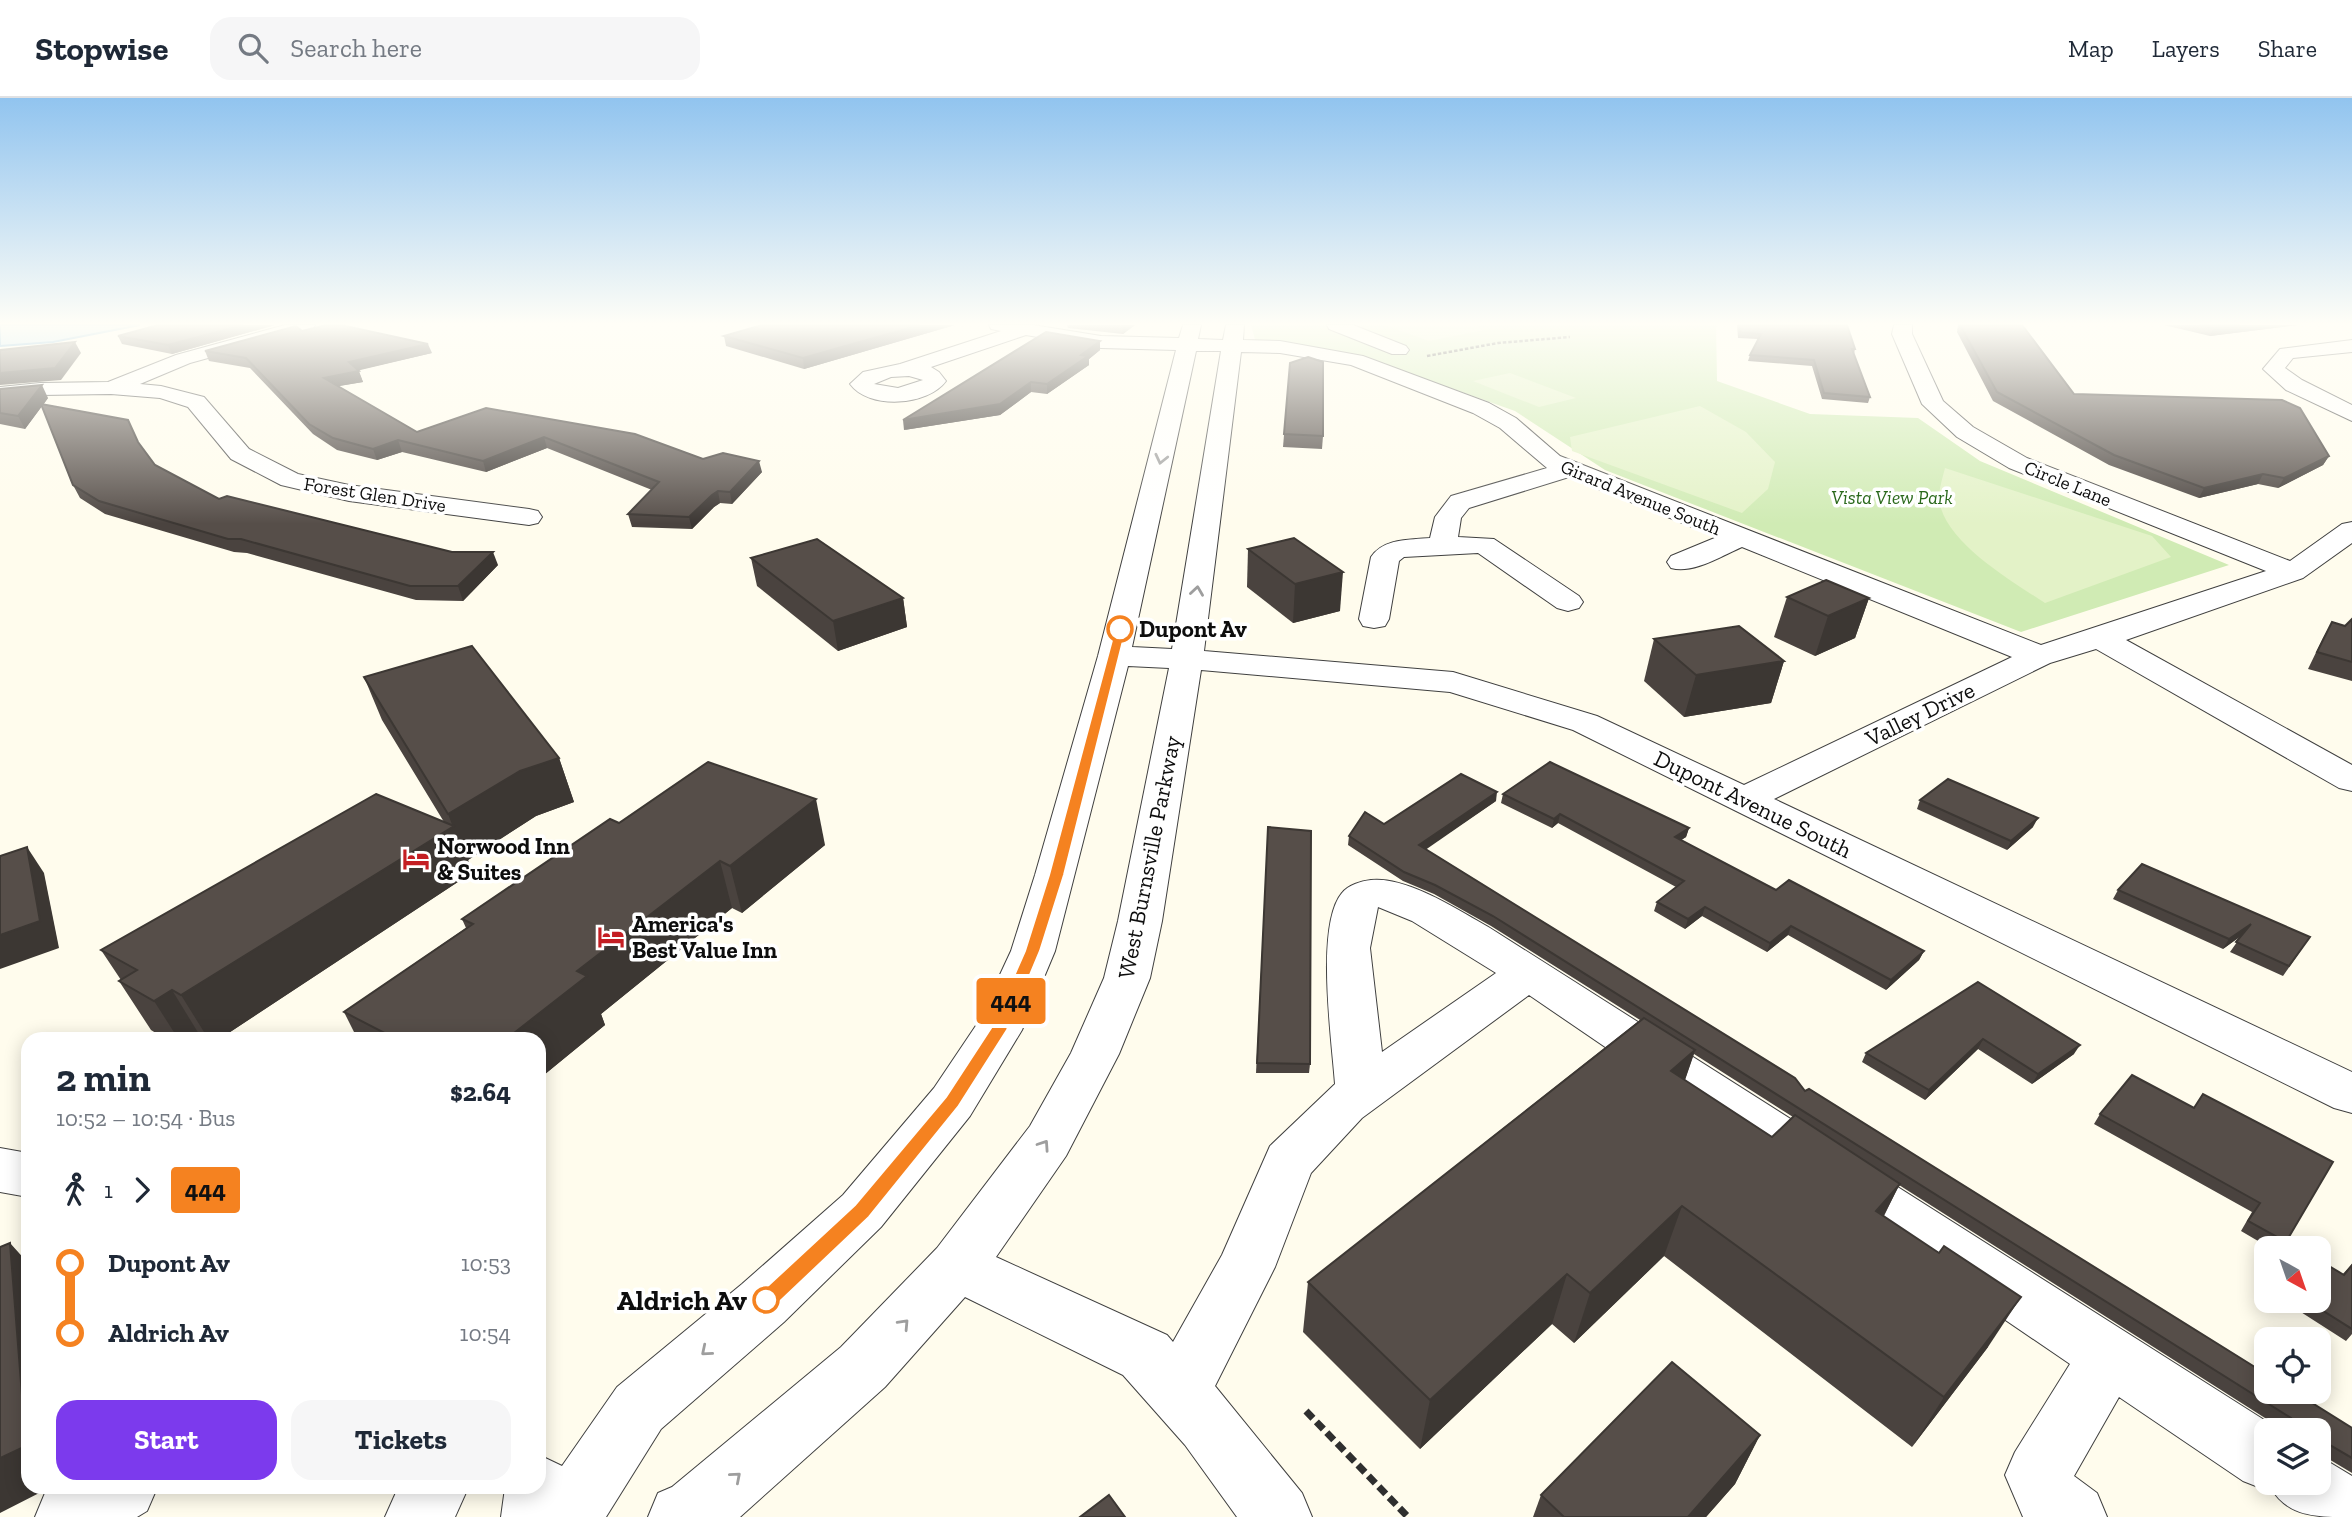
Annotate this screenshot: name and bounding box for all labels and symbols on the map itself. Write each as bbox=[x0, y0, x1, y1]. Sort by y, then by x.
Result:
one-way arrow bbox=[1155, 453, 1169, 465]
street label: Girard Avenue South bbox=[1557, 455, 1724, 540]
street label: Circle Lane bbox=[2021, 456, 2115, 511]
street label: Forest Glen Drive bbox=[302, 472, 448, 517]
park label: Vista View Park bbox=[1831, 486, 1953, 509]
one-way arrow bbox=[1189, 585, 1204, 597]
place label: Dupont Av bbox=[1139, 615, 1247, 643]
marker: Dupont Av bbox=[1107, 616, 1133, 642]
street label: Valley Drive bbox=[1860, 676, 1979, 753]
street label: West Burnsville Parkway bbox=[1112, 733, 1186, 981]
street label: Dupont Avenue South bbox=[1650, 744, 1856, 864]
place label: Norwood Inn & Suites bbox=[437, 832, 570, 886]
hotel icon: Norwood Inn & Suites bbox=[401, 844, 431, 874]
place label: America's Best Value Inn bbox=[632, 910, 778, 964]
hotel icon: America's Best Value Inn bbox=[596, 922, 626, 952]
line badge: 444 bbox=[971, 978, 1051, 1024]
one-way arrow bbox=[1036, 1140, 1048, 1153]
north arrow bbox=[2254, 1236, 2331, 1312]
place label: Aldrich Av bbox=[617, 1284, 747, 1317]
marker: Aldrich Av bbox=[753, 1287, 779, 1313]
one-way arrow bbox=[895, 1319, 908, 1332]
one-way arrow bbox=[701, 1343, 714, 1355]
one-way arrow bbox=[728, 1473, 741, 1485]

